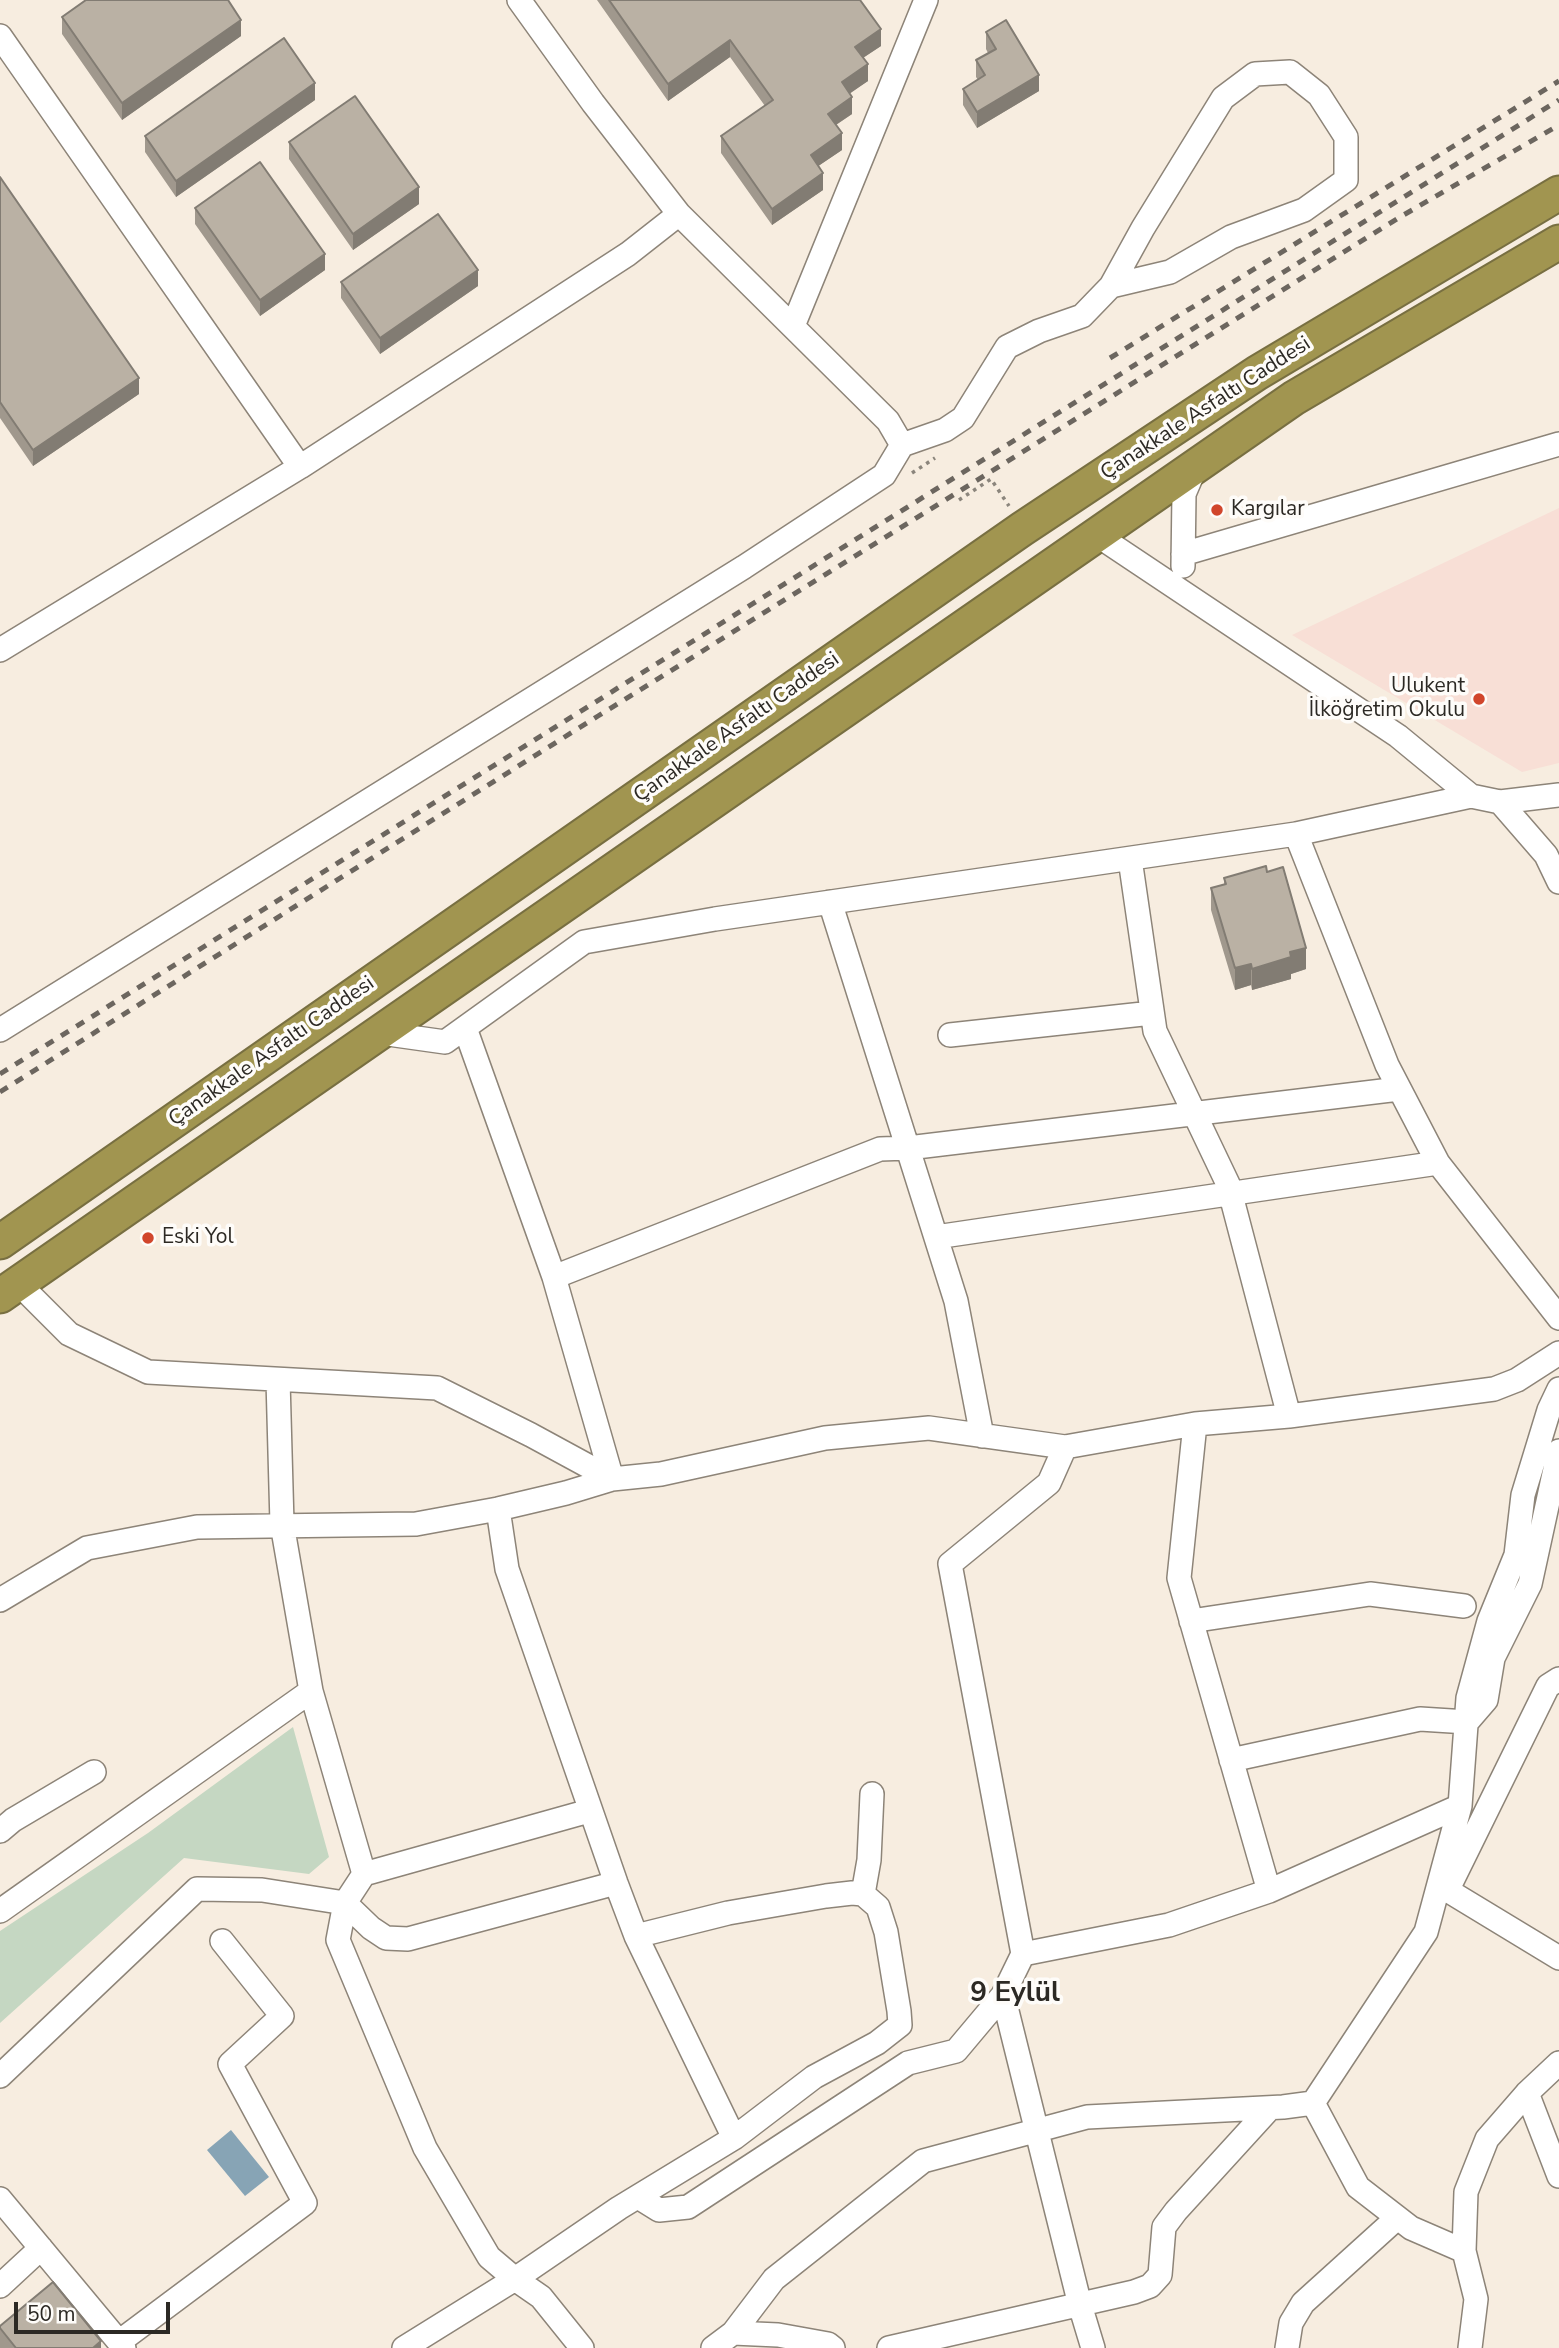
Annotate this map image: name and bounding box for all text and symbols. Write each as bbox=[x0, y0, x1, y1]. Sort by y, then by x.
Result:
street label: Çanakkale Asfaltı Caddesi bbox=[1096, 332, 1316, 486]
place label: Kargılar bbox=[1231, 497, 1305, 523]
marker: Kargılar bbox=[1209, 502, 1225, 518]
street label: Çanakkale Asfaltı Caddesi bbox=[629, 647, 845, 809]
place label: Ulukent İlköğretim Okulu bbox=[1309, 674, 1465, 724]
marker: Ulukent İlköğretim Okulu bbox=[1471, 691, 1487, 707]
street label: Çanakkale Asfaltı Caddesi bbox=[164, 971, 380, 1133]
place label: Eski Yol bbox=[162, 1225, 234, 1251]
marker: Eski Yol bbox=[140, 1230, 156, 1246]
district label: 9 Eylül bbox=[970, 1977, 1060, 2011]
scale bar bbox=[18, 2288, 173, 2332]
text: 50 m bbox=[27, 2300, 76, 2328]

